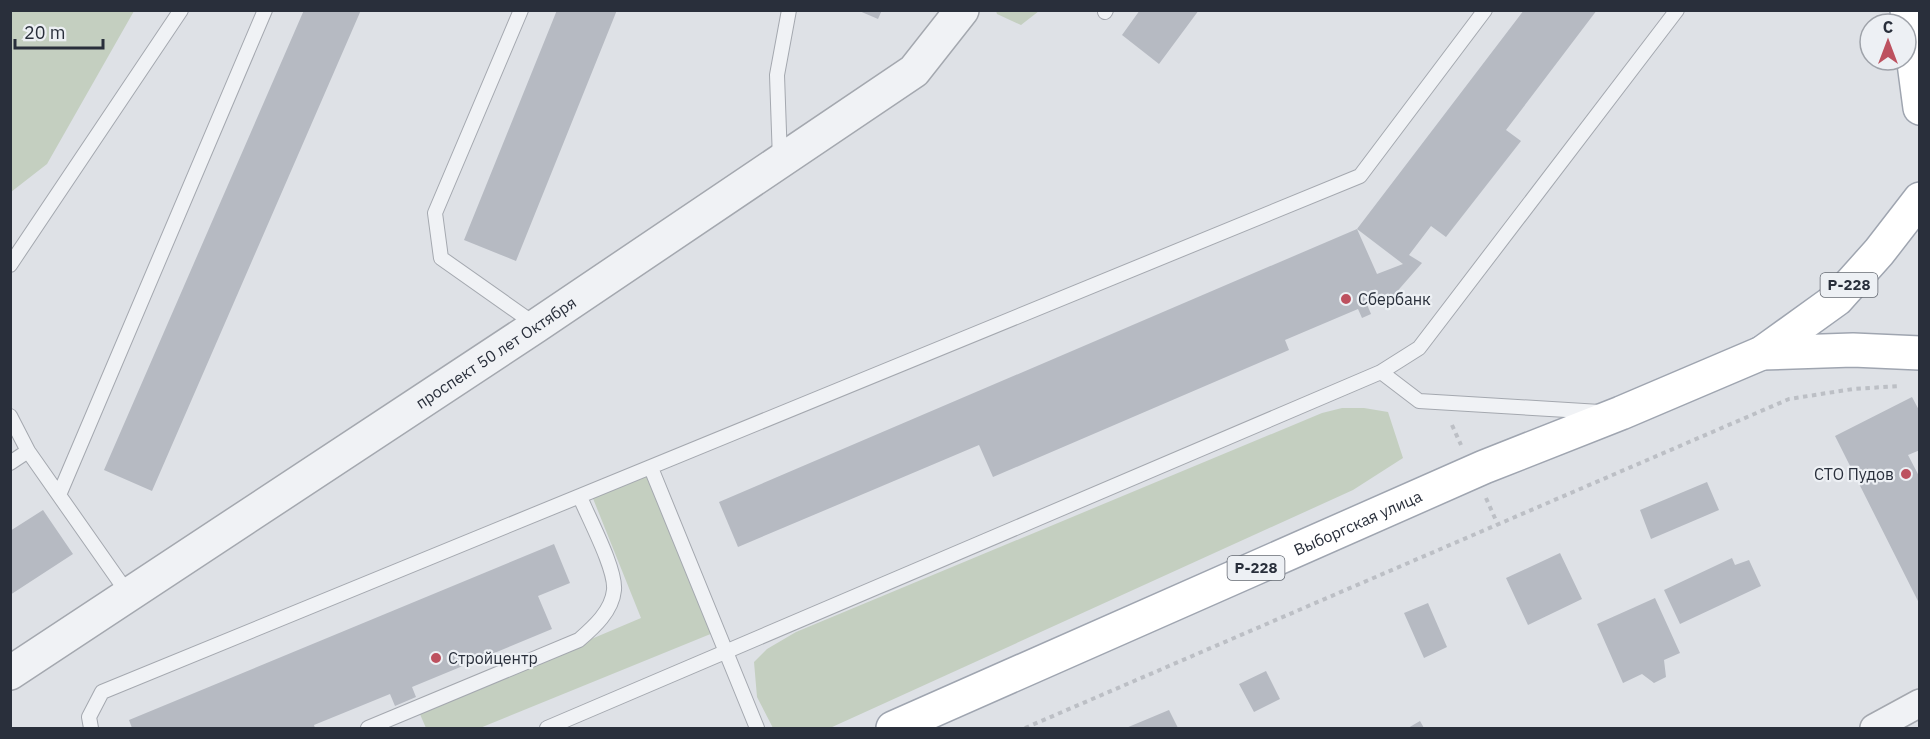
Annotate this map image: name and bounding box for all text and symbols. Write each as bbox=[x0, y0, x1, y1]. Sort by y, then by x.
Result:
scale bar bbox=[15, 12, 104, 50]
north arrow bbox=[1858, 12, 1918, 72]
text: С bbox=[1883, 17, 1893, 37]
text: 20 m bbox=[24, 21, 66, 44]
road number: Р-228 bbox=[1820, 273, 1878, 297]
place label: Сбербанк bbox=[1358, 289, 1431, 309]
street label: проспект 50 лет Октября bbox=[412, 292, 580, 413]
marker: Сбербанк bbox=[1339, 292, 1353, 306]
place label: СТО Пудов bbox=[1814, 464, 1894, 484]
marker: СТО Пудов bbox=[1899, 467, 1913, 481]
street label: Выборгская улица bbox=[1291, 486, 1425, 560]
road number: Р-228 bbox=[1228, 556, 1284, 580]
place label: Стройцентр bbox=[448, 648, 538, 668]
marker: Стройцентр bbox=[429, 651, 443, 665]

